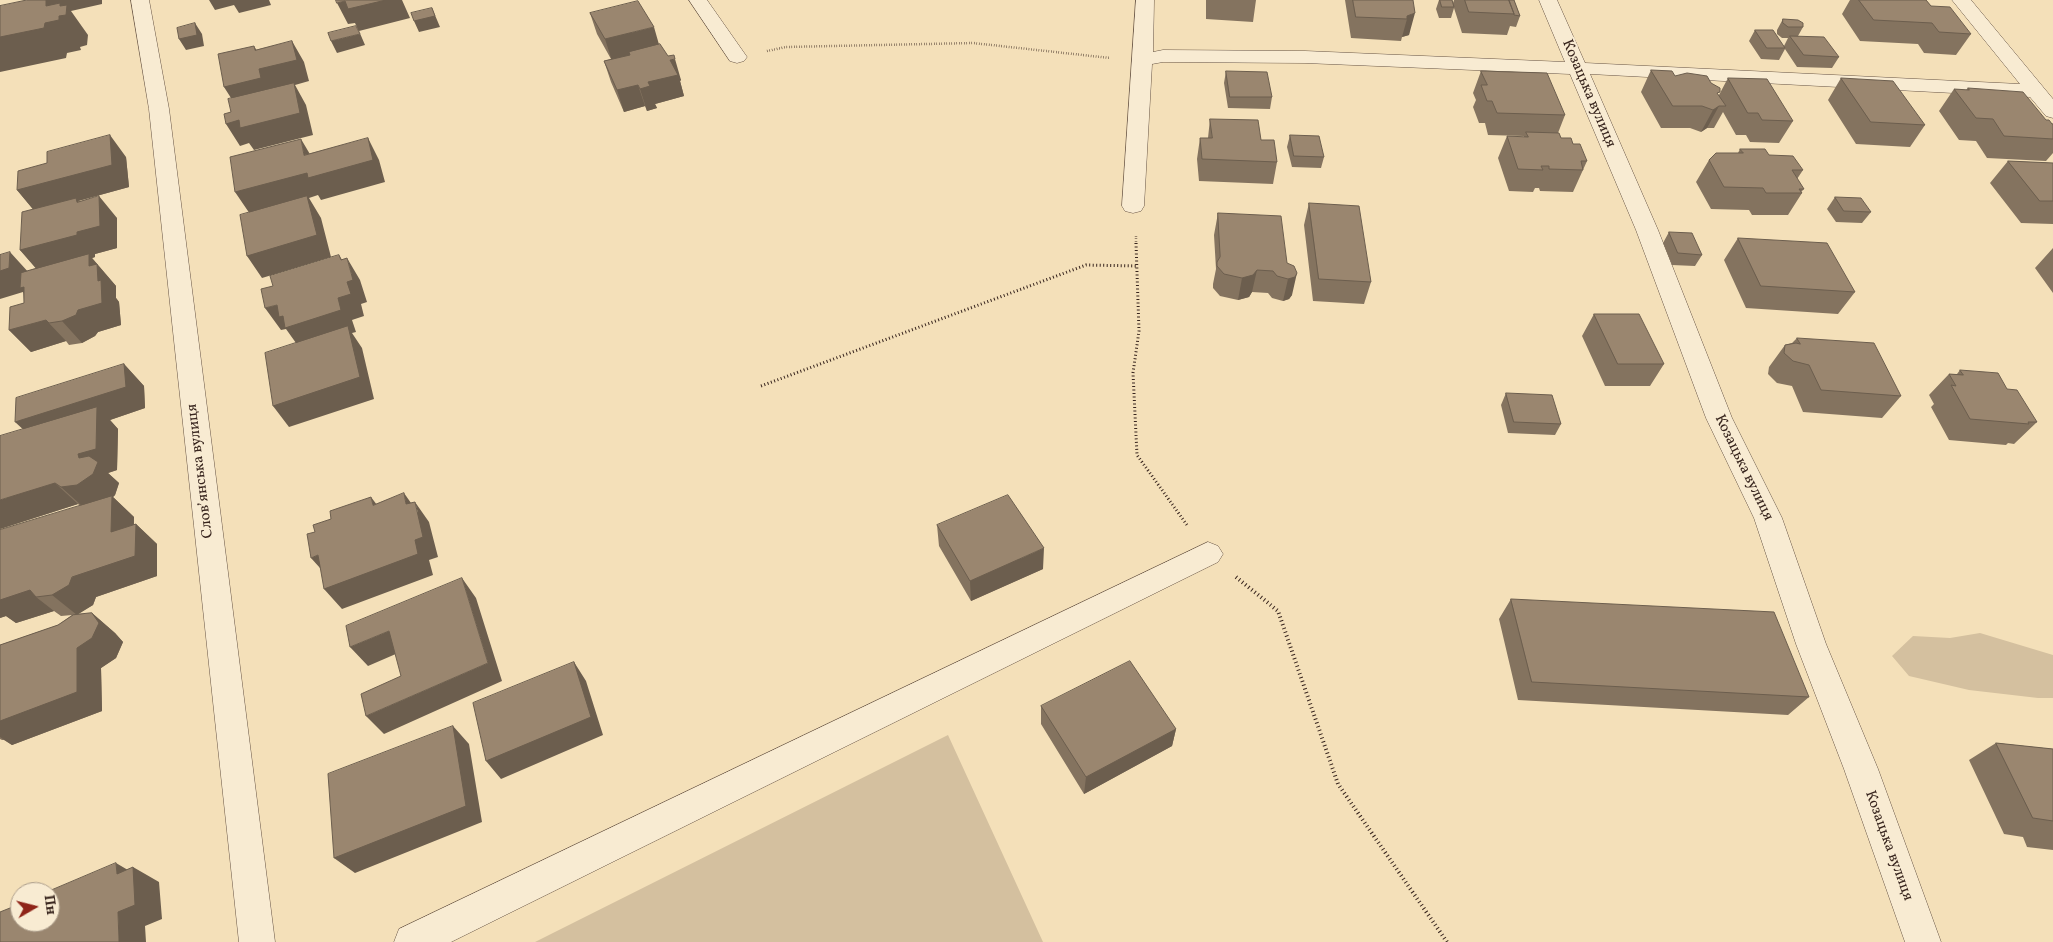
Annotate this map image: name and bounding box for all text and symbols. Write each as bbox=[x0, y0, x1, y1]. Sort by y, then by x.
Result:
street label: Козацька вулиця bbox=[1557, 37, 1619, 151]
street label: Словʼянська вулиця bbox=[184, 403, 218, 539]
street label: Козацька вулиця bbox=[1710, 412, 1776, 524]
street label: Козацька вулиця bbox=[1860, 789, 1916, 903]
north arrow bbox=[10, 882, 60, 932]
text: Пн bbox=[39, 894, 60, 916]

